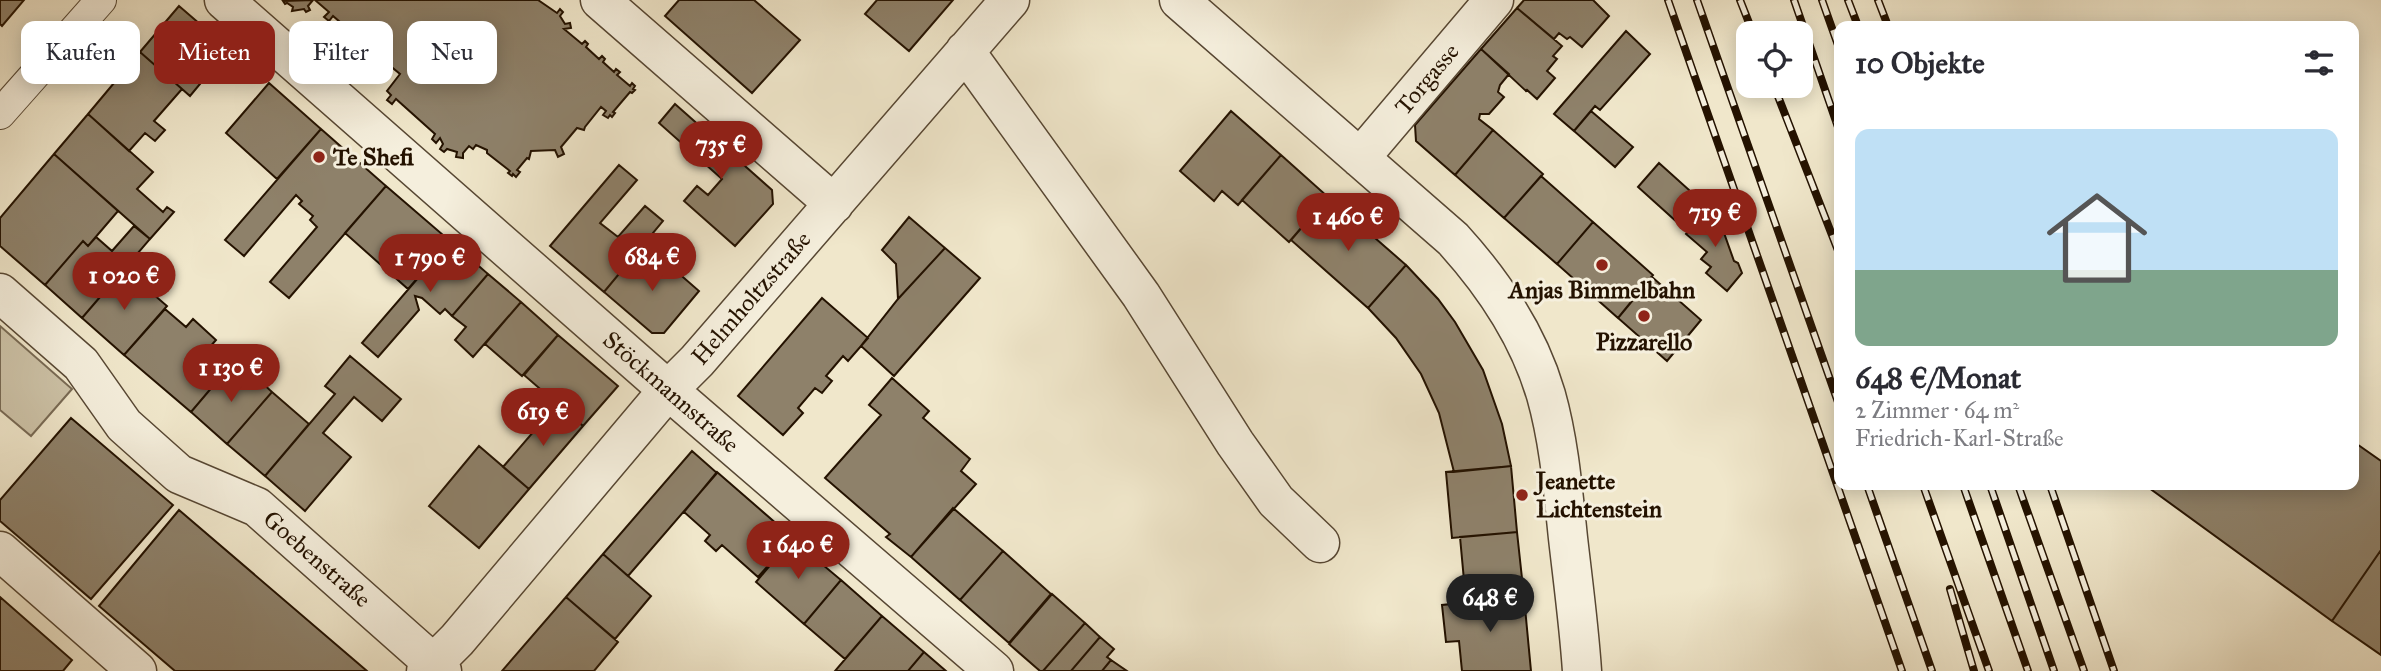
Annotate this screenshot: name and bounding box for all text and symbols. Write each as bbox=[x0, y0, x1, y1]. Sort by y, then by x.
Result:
chip: Kaufen bbox=[21, 21, 140, 84]
chip: Mieten bbox=[154, 21, 275, 84]
chip: Filter bbox=[289, 21, 393, 84]
chip: Neu bbox=[407, 21, 497, 84]
map controls bbox=[1736, 21, 1813, 98]
button: locate bbox=[1736, 21, 1813, 98]
street label: Torgasse bbox=[1388, 37, 1466, 121]
icon: filters bbox=[2300, 44, 2338, 82]
text: 10 Objekte bbox=[1855, 45, 1985, 81]
pin: 735 € bbox=[672, 122, 770, 181]
text: 735 € bbox=[695, 130, 747, 158]
place label: Te Shefi bbox=[332, 142, 415, 172]
marker: Te Shefi bbox=[311, 149, 327, 165]
icon: home bbox=[2034, 175, 2160, 301]
pin: 719 € bbox=[1666, 190, 1764, 249]
pin: 1 460 € bbox=[1283, 194, 1413, 253]
text: 719 € bbox=[1689, 198, 1741, 226]
text: 1 460 € bbox=[1313, 202, 1383, 230]
street label: Helmholtzstraße bbox=[685, 225, 817, 371]
pin: 684 € bbox=[603, 233, 701, 293]
pin: 1 790 € bbox=[365, 234, 495, 294]
text: 684 € bbox=[624, 242, 680, 270]
text: 1 790 € bbox=[395, 243, 465, 271]
pin: 1 020 € bbox=[59, 252, 189, 312]
marker: Anjas Bimmelbahn bbox=[1594, 257, 1610, 273]
text: 1 020 € bbox=[88, 261, 160, 289]
place label: Anjas Bimmelbahn bbox=[1507, 275, 1695, 305]
marker: Pizzarello bbox=[1636, 308, 1652, 324]
street label: Stöckmannstraße bbox=[597, 325, 745, 459]
place label: Pizzarello bbox=[1596, 327, 1692, 357]
pin: 1 130 € bbox=[166, 344, 296, 404]
text: 1 130 € bbox=[199, 353, 263, 381]
text: 648 €/Monat bbox=[1855, 360, 2021, 396]
pin: 619 € bbox=[494, 388, 592, 448]
text: 2 Zimmer · 64 m² bbox=[1855, 396, 2019, 424]
text: 619 € bbox=[517, 397, 569, 425]
text: Friedrich-Karl-Straße bbox=[1855, 424, 2064, 452]
place label: Jeanette Lichtenstein bbox=[1533, 466, 1662, 524]
marker: Jeanette Lichtenstein bbox=[1514, 487, 1530, 503]
street label: Goebenstraße bbox=[257, 504, 377, 614]
pin: 1 640 € bbox=[733, 522, 863, 581]
text: 1 640 € bbox=[763, 530, 833, 558]
pin: 648 € bbox=[1441, 574, 1539, 634]
text: 648 € bbox=[1462, 583, 1518, 611]

